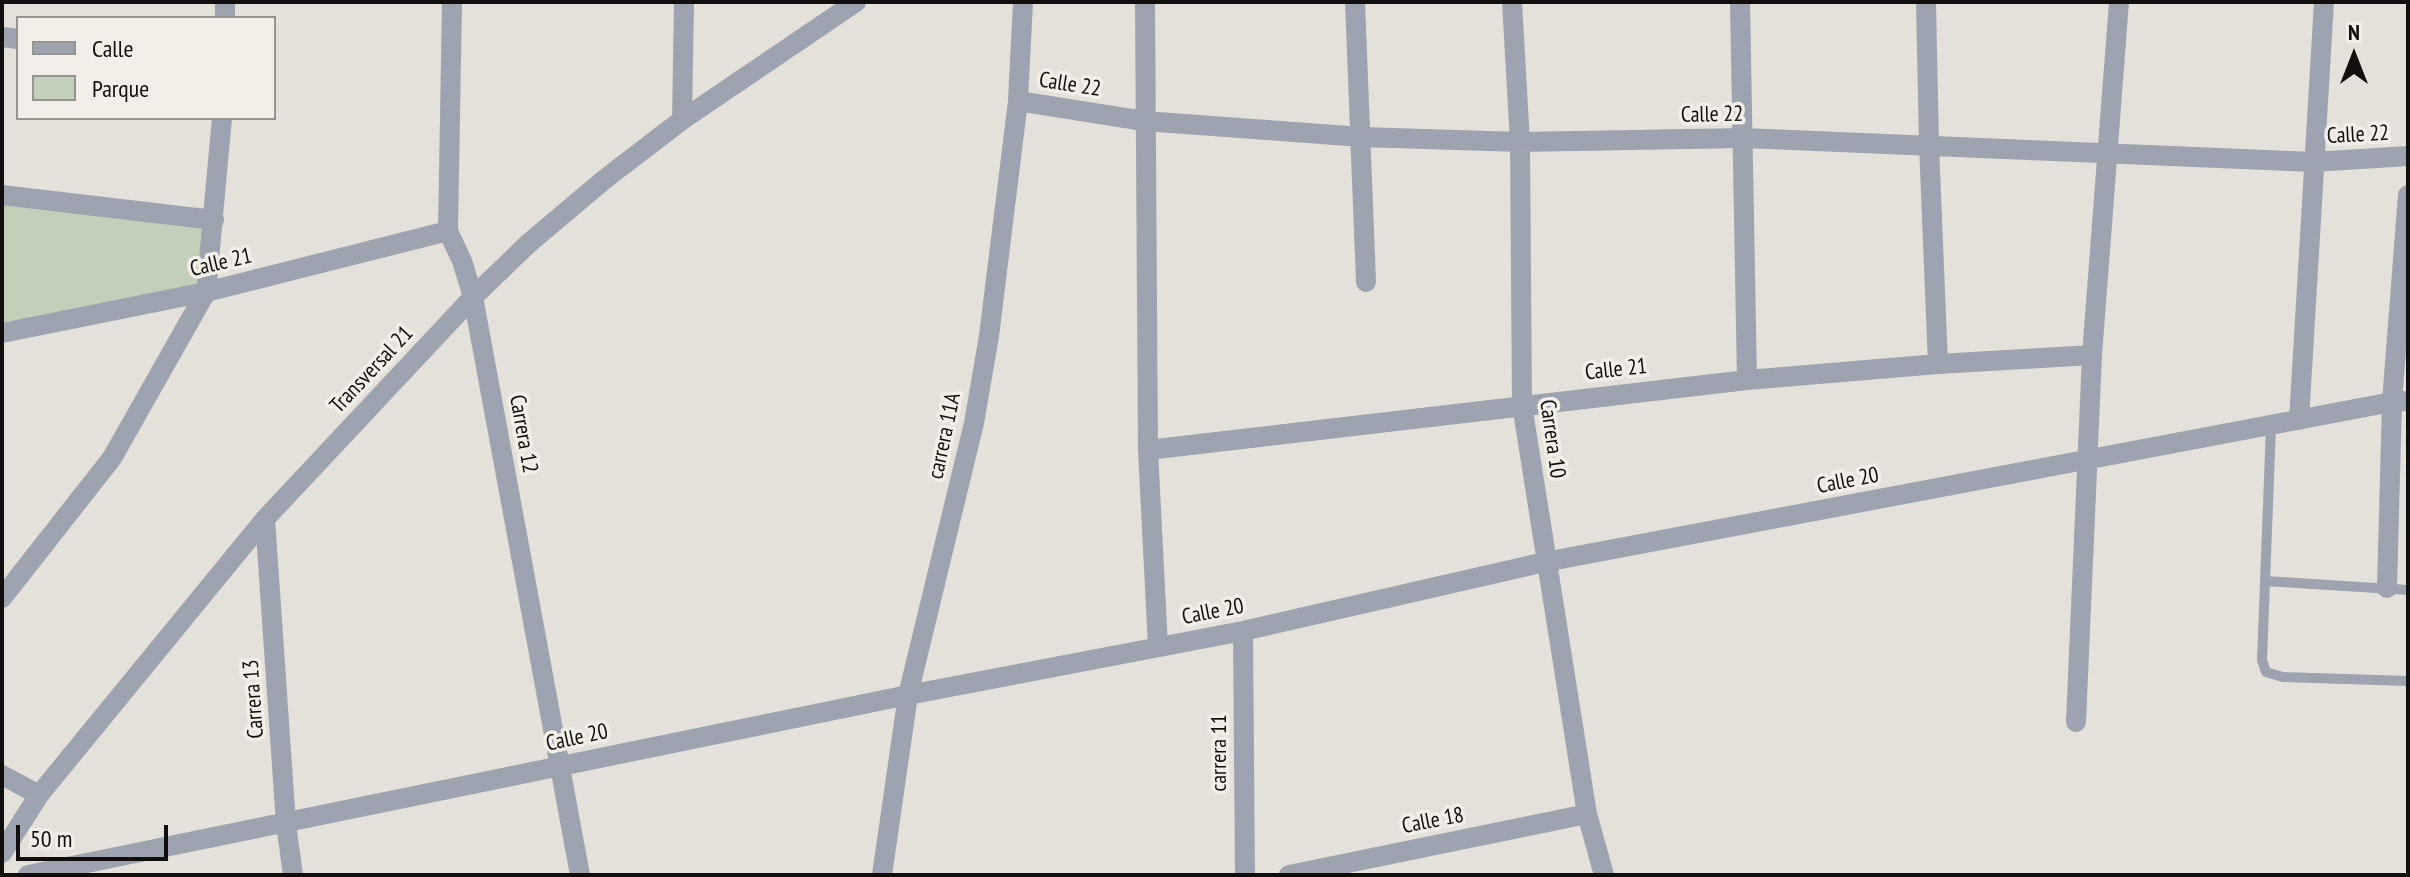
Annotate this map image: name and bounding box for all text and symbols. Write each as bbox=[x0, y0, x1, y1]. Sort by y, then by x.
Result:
legend bbox=[16, 16, 276, 120]
north arrow bbox=[2314, 16, 2394, 96]
text: N bbox=[2348, 18, 2360, 46]
text: Calle bbox=[92, 33, 133, 64]
street label: Calle 22 bbox=[1037, 67, 1103, 103]
text: Parque bbox=[92, 73, 149, 104]
street label: Calle 22 bbox=[1681, 101, 1743, 129]
street label: Calle 22 bbox=[2326, 120, 2390, 150]
street label: Calle 21 bbox=[188, 243, 254, 283]
street label: Transversal 21 bbox=[325, 321, 419, 419]
street label: Calle 21 bbox=[1584, 354, 1648, 386]
street label: carrera 11A bbox=[923, 390, 967, 482]
street label: Carrera 12 bbox=[503, 393, 543, 475]
street label: Carrera 10 bbox=[1533, 398, 1571, 480]
street label: Calle 20 bbox=[1815, 462, 1881, 500]
street label: Calle 20 bbox=[1180, 593, 1246, 631]
street label: Carrera 13 bbox=[238, 659, 270, 739]
street label: carrera 11 bbox=[1207, 714, 1233, 792]
street label: Calle 20 bbox=[544, 719, 610, 757]
street label: Calle 18 bbox=[1400, 802, 1466, 840]
scale bar bbox=[20, 809, 172, 859]
text: 50 m bbox=[30, 823, 72, 854]

